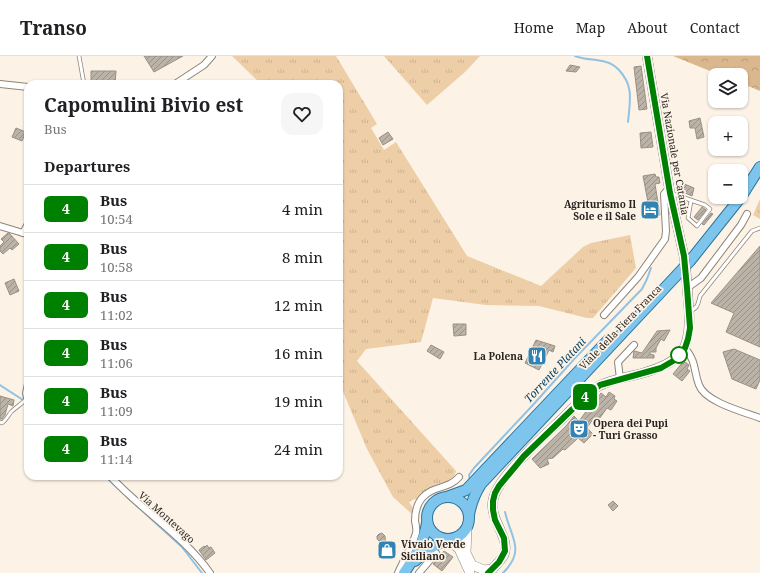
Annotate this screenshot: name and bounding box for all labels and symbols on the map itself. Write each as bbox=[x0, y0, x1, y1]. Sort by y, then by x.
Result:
street label: Via Nazionale per Catania bbox=[657, 92, 693, 216]
place label: Agriturismo Il Sole e il Sale bbox=[564, 197, 636, 223]
hotel icon: Agriturismo Il Sole e il Sale bbox=[639, 199, 661, 221]
street label: Viale della Fiera Franca bbox=[576, 281, 664, 372]
water label: Torrente Platani bbox=[520, 333, 589, 406]
restaurant icon: La Polena bbox=[526, 345, 548, 367]
unlabelled marker bbox=[670, 346, 688, 364]
place label: La Polena bbox=[473, 349, 523, 363]
line badge: 4 bbox=[572, 384, 598, 410]
place label: Opera dei Pupi - Turi Grasso bbox=[593, 416, 668, 442]
theatre icon: Opera dei Pupi - Turi Grasso bbox=[568, 418, 590, 440]
street label: Via Montevago bbox=[136, 488, 198, 546]
place label: Vivaio Verde Siciliano bbox=[401, 537, 466, 563]
shop icon: Vivaio Verde Siciliano bbox=[376, 539, 398, 561]

